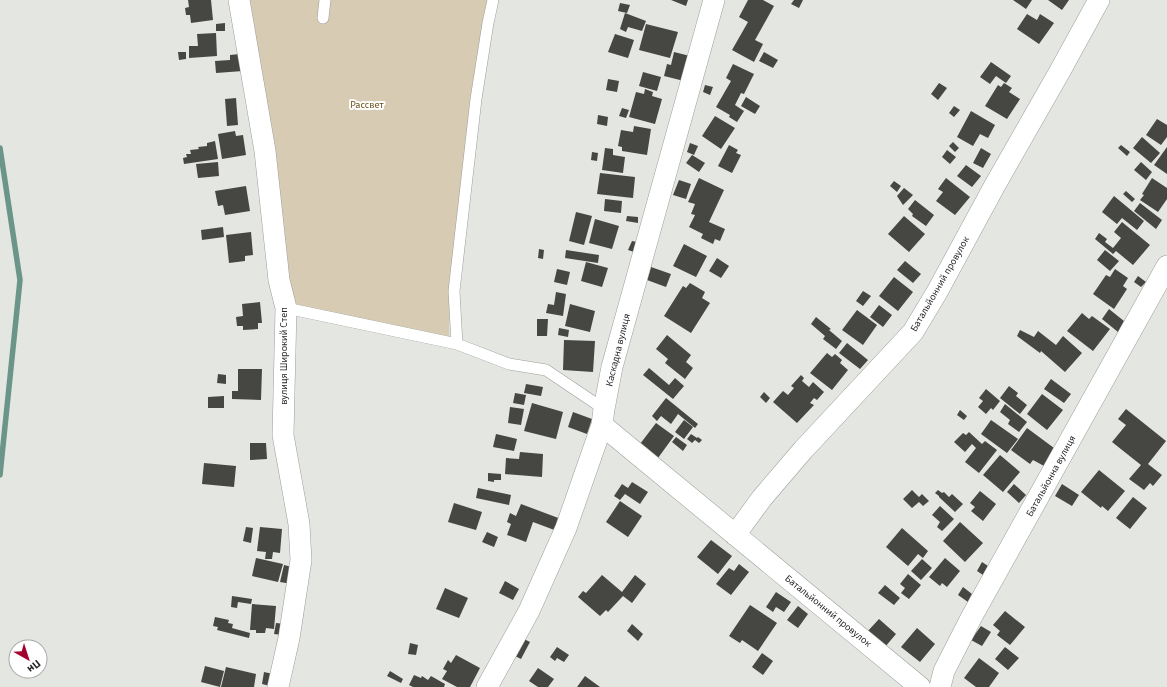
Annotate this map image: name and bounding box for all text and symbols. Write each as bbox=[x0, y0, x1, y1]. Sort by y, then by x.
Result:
park label: Рассвет bbox=[350, 98, 384, 112]
street label: Батальйонний провулок bbox=[907, 234, 973, 334]
street label: вулиця Широкий Степ bbox=[277, 307, 291, 405]
street label: Каскадна вулиця bbox=[602, 312, 634, 388]
street label: Батальйонна вулиця bbox=[1023, 433, 1079, 519]
street label: Батальйонний провулок bbox=[782, 572, 874, 650]
north arrow bbox=[8, 639, 48, 679]
text: Пн bbox=[24, 656, 44, 677]

